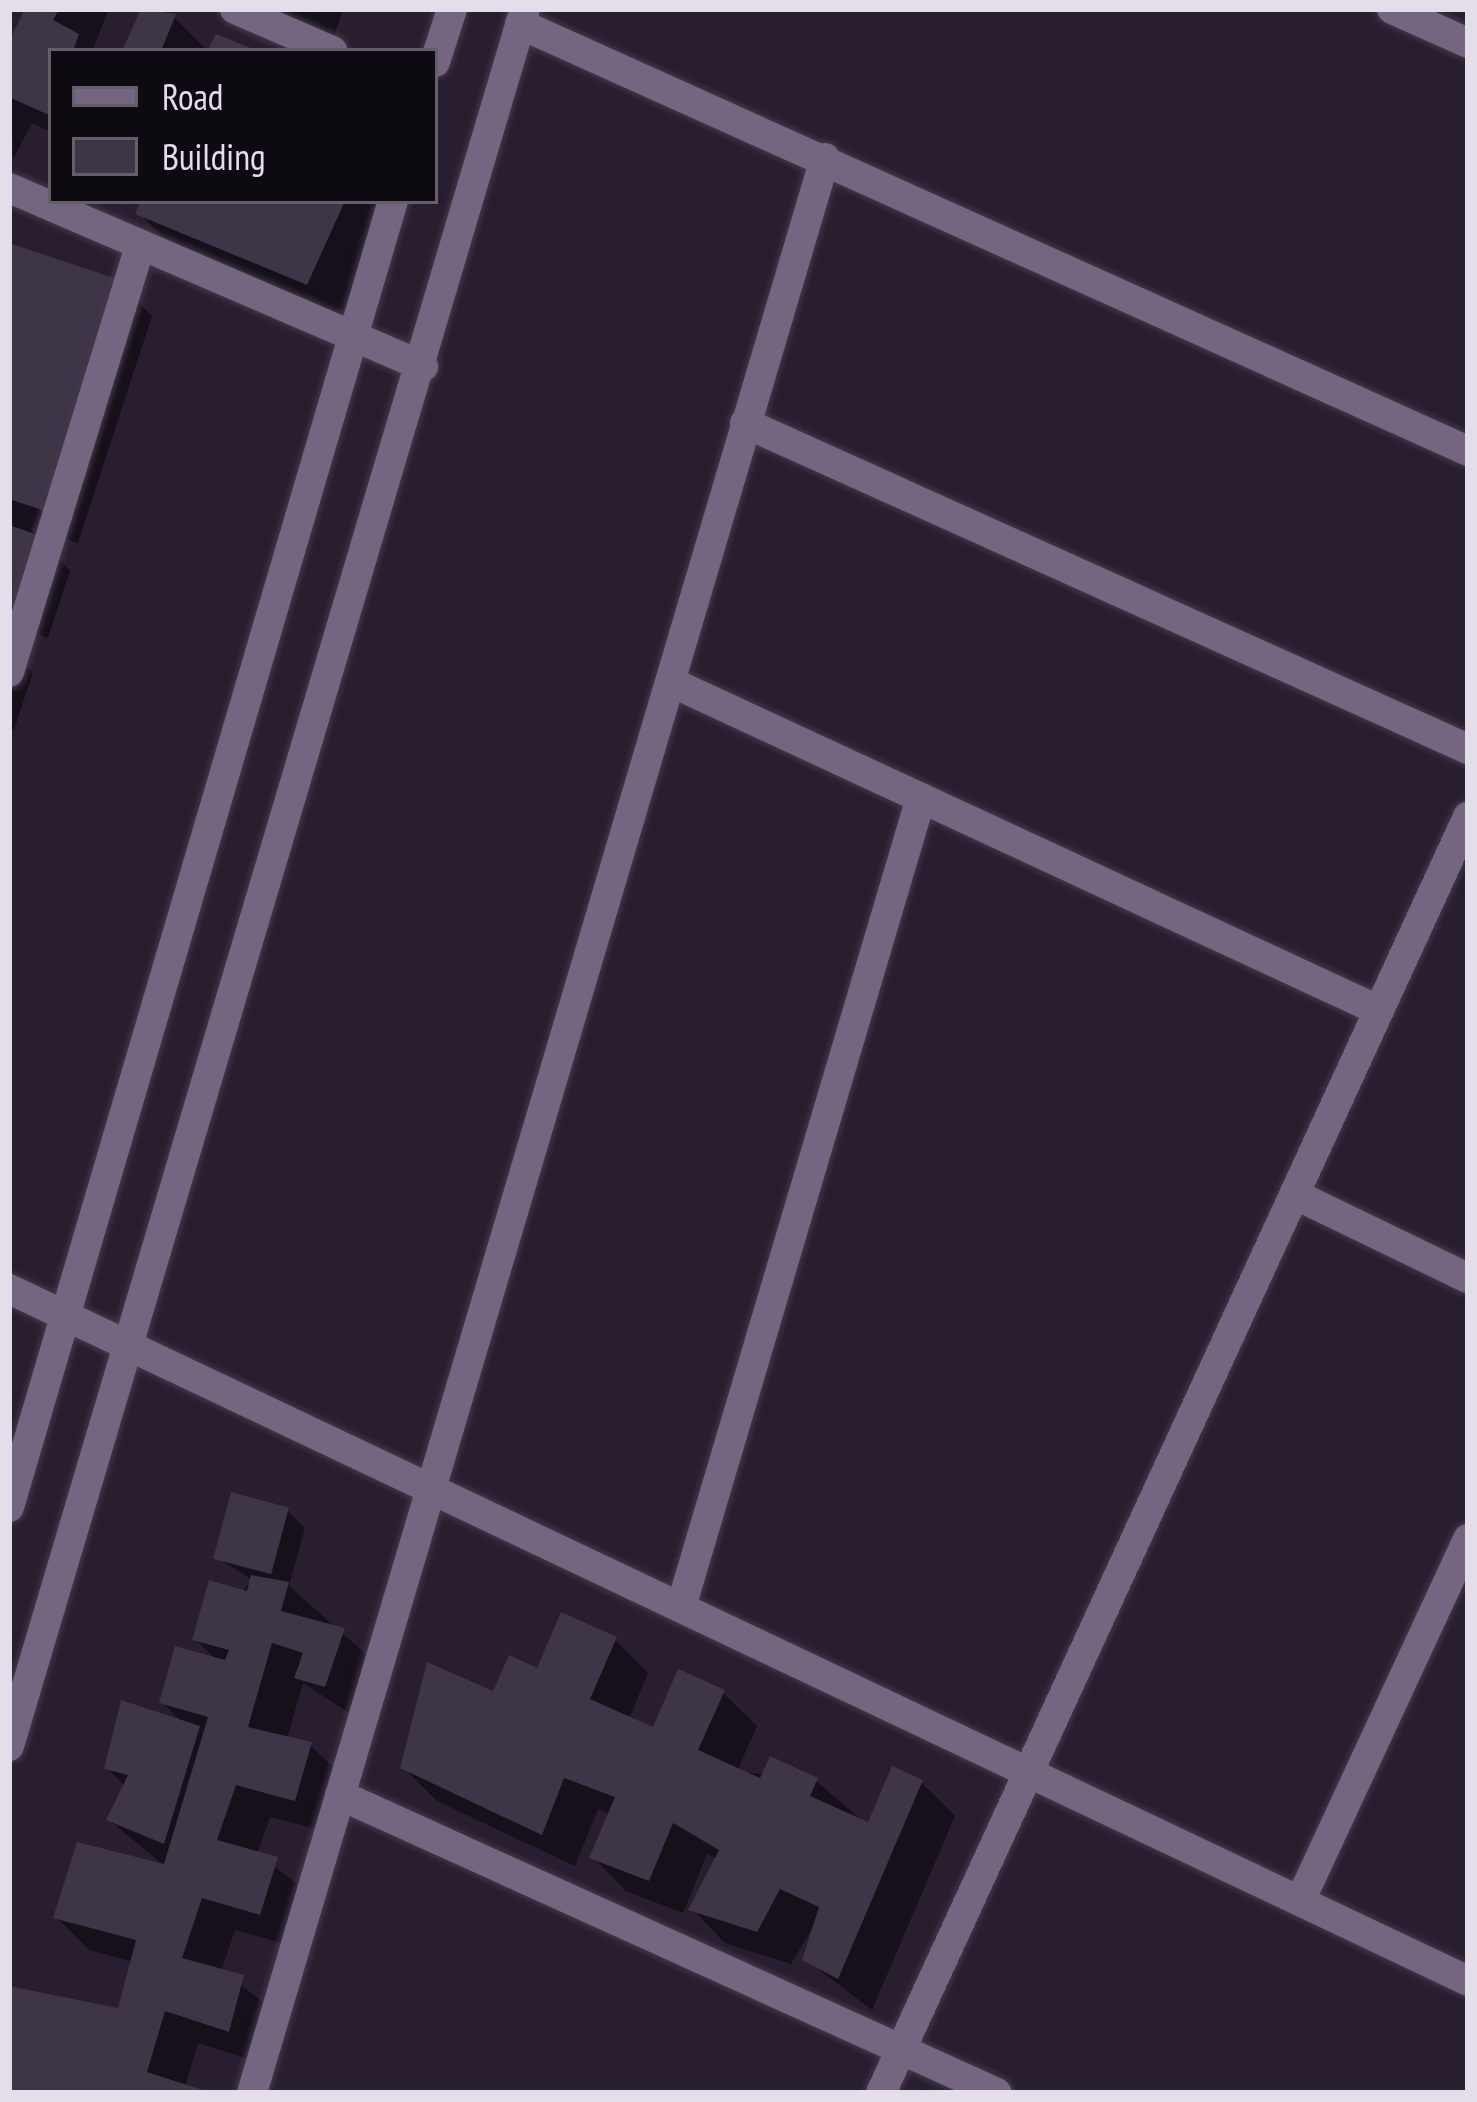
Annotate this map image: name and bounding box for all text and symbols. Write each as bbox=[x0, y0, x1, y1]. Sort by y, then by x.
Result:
legend bbox=[48, 48, 438, 204]
text: Road bbox=[162, 73, 223, 120]
text: Building bbox=[162, 133, 266, 180]

